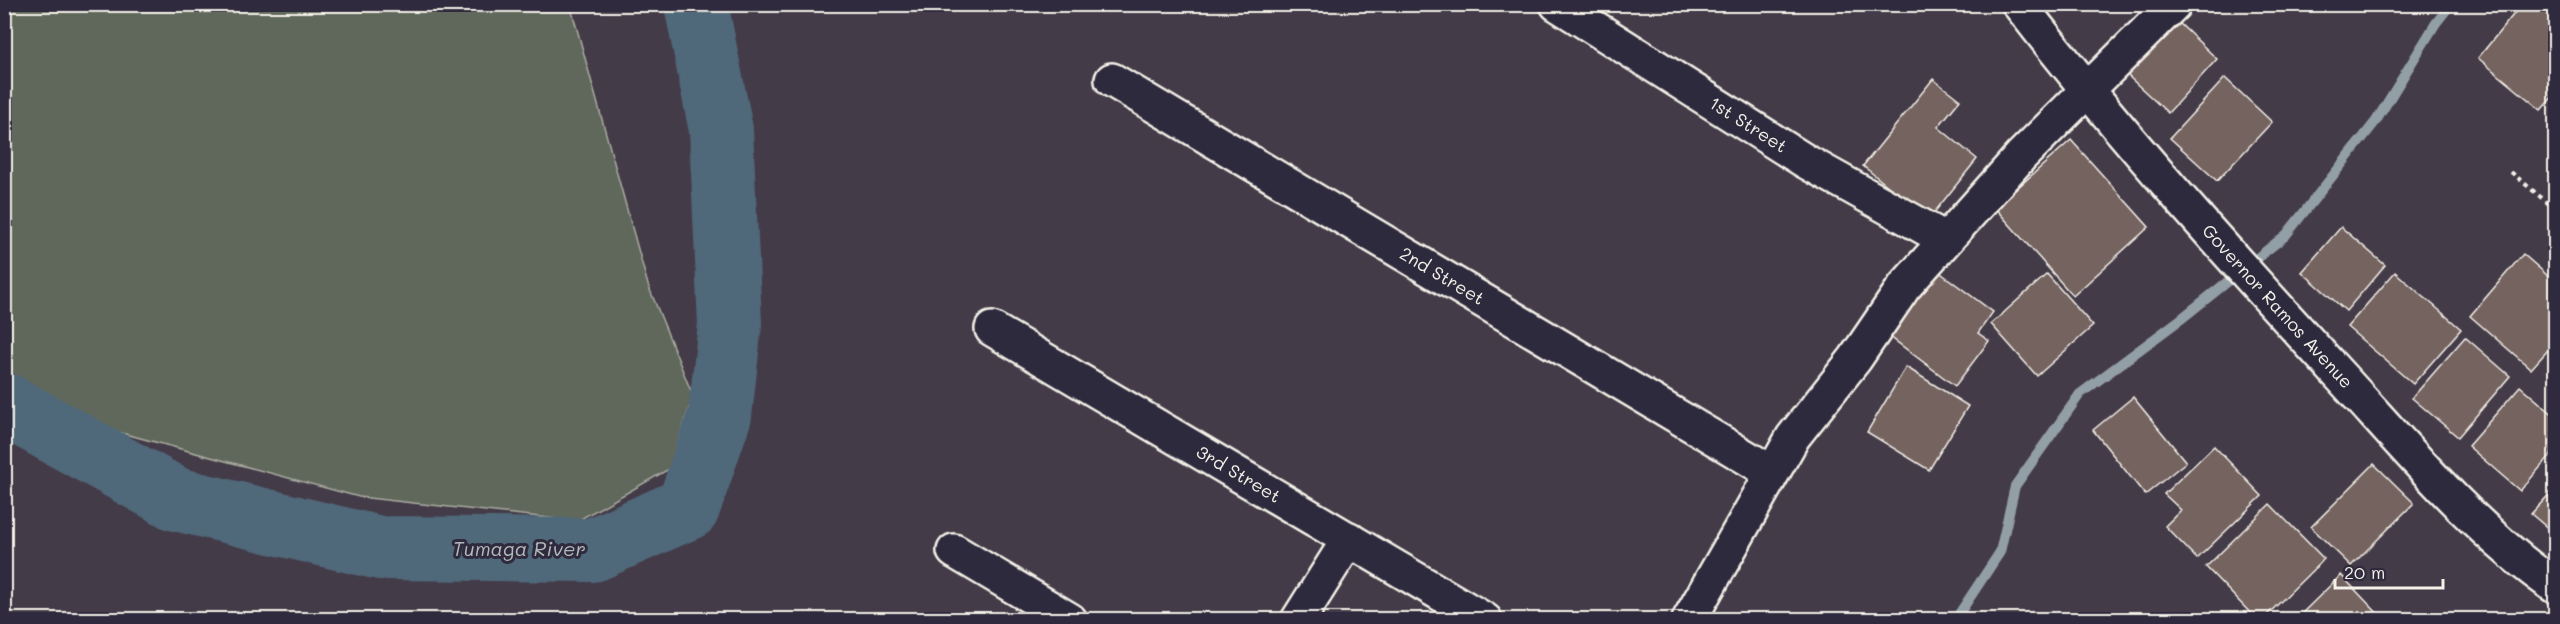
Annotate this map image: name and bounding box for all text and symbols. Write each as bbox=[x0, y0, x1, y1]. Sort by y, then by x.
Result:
street label: 1st Street bbox=[1705, 90, 1792, 158]
street label: Governor Ramos Avenue bbox=[2197, 219, 2359, 393]
street label: 2nd Street bbox=[1396, 241, 1489, 310]
street label: 3rd Street bbox=[1192, 439, 1285, 508]
water label: Tumaga River bbox=[453, 535, 585, 561]
scale bar bbox=[2335, 552, 2443, 590]
text: 20 m bbox=[2344, 560, 2385, 584]

